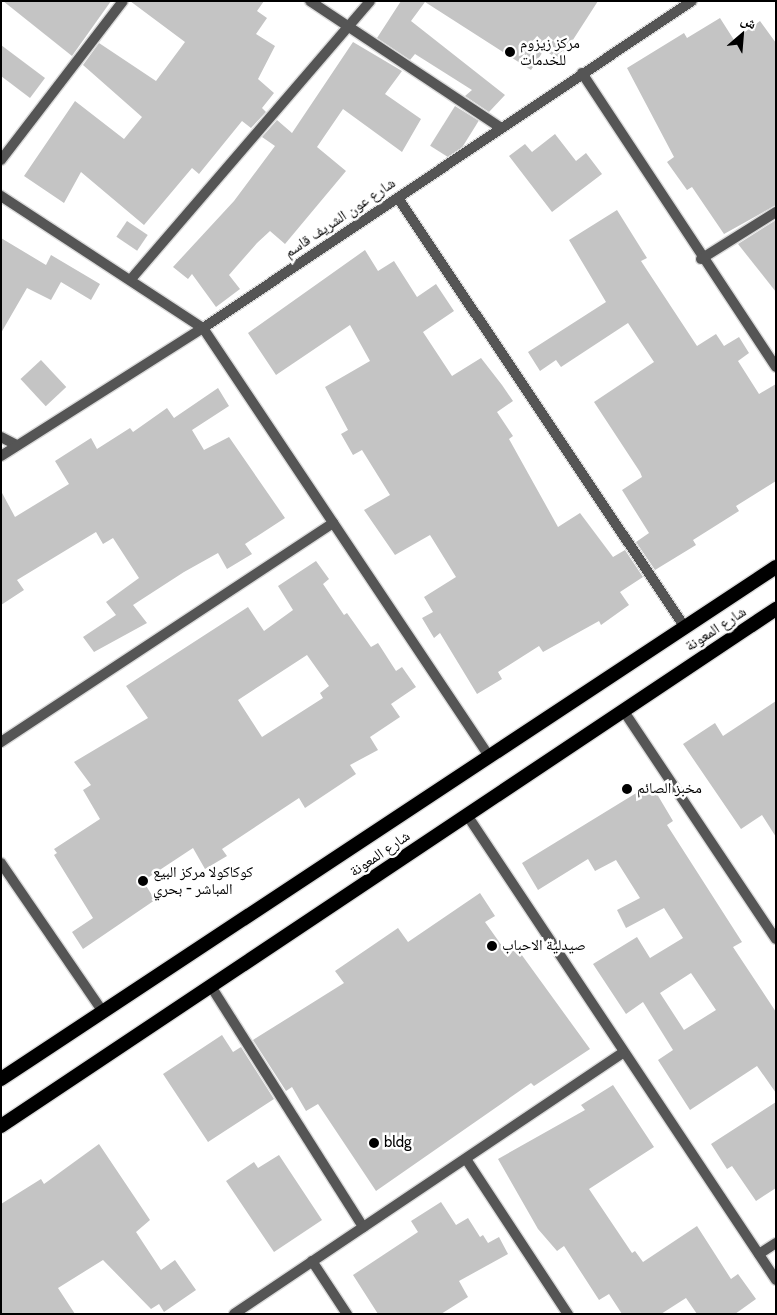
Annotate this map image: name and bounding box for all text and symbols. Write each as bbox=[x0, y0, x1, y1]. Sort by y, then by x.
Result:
north arrow bbox=[717, 10, 767, 60]
text: ش bbox=[738, 10, 760, 33]
place label: مركز زيزوم للخدمات bbox=[520, 34, 580, 69]
marker: مركز زيزوم للخدمات bbox=[504, 46, 516, 58]
street label: شارع عون الشريف قاسم bbox=[281, 174, 399, 262]
street label: شارع المعونة bbox=[682, 603, 750, 655]
place label: مخبز الصائم bbox=[637, 780, 702, 798]
marker: مخبز الصائم bbox=[621, 783, 633, 795]
street label: شارع المعونة bbox=[346, 827, 414, 881]
place label: كوكاكولا مركز البيع المباشر - بحري bbox=[153, 863, 253, 898]
marker: كوكاكولا مركز البيع المباشر - بحري bbox=[137, 875, 149, 887]
place label: صيدلية الاحباب bbox=[502, 937, 586, 955]
marker: صيدلية الاحباب bbox=[486, 940, 498, 952]
place label: bldg bbox=[384, 1134, 412, 1152]
marker: bldg bbox=[368, 1137, 380, 1149]

